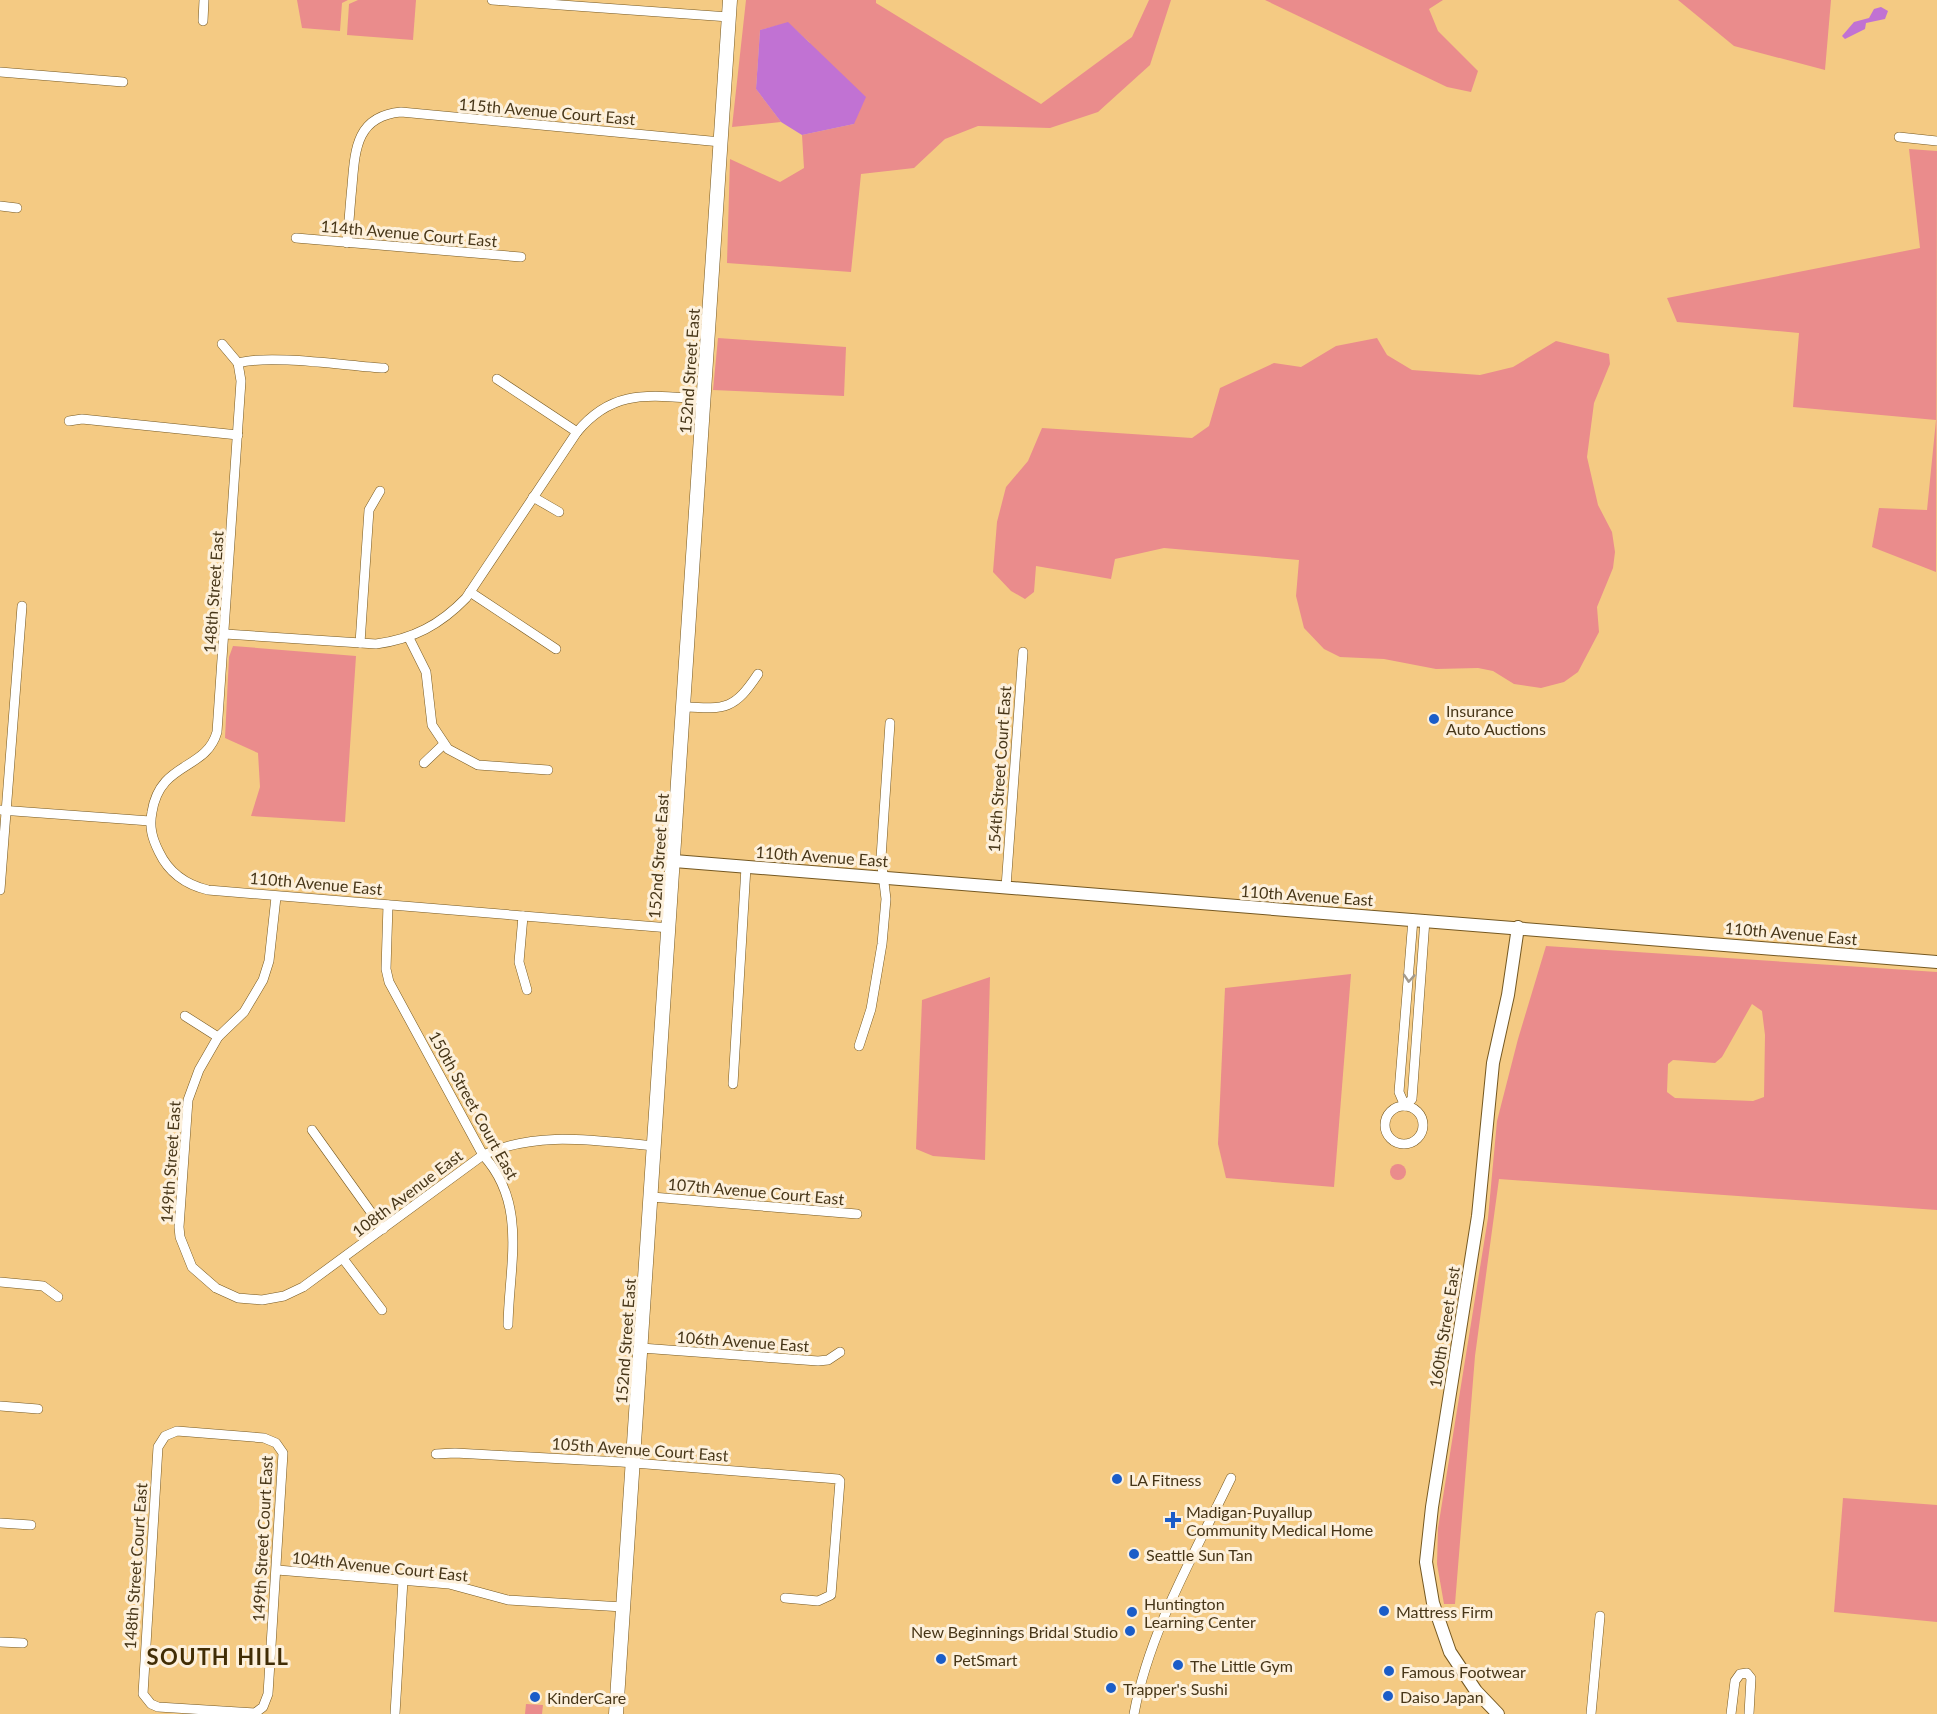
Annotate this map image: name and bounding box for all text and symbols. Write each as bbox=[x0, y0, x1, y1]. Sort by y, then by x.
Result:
street label: 115th Avenue Court East bbox=[458, 94, 636, 128]
street label: 114th Avenue Court East bbox=[320, 216, 498, 250]
street label: 152nd Street East bbox=[675, 307, 703, 434]
street label: 148th Street East bbox=[199, 530, 227, 654]
street label: 154th Street Court East bbox=[984, 685, 1014, 853]
place label: Insurance Auto Auctions bbox=[1446, 701, 1546, 738]
marker: Insurance Auto Auctions bbox=[1427, 712, 1441, 726]
street label: 152nd Street East bbox=[644, 792, 672, 919]
street label: 110th Avenue East bbox=[755, 842, 889, 870]
street label: 110th Avenue East bbox=[249, 868, 383, 898]
street label: 110th Avenue East bbox=[1240, 881, 1374, 909]
street label: 110th Avenue East bbox=[1724, 918, 1858, 948]
one-way arrow bbox=[1403, 973, 1416, 982]
street label: 150th Street Court East bbox=[425, 1027, 523, 1183]
street label: 149th Street East bbox=[156, 1100, 184, 1224]
street label: 108th Avenue East bbox=[348, 1145, 466, 1241]
street label: 107th Avenue Court East bbox=[667, 1174, 845, 1208]
street label: 160th Street East bbox=[1425, 1265, 1463, 1389]
street label: 152nd Street East bbox=[611, 1277, 639, 1404]
street label: 106th Avenue East bbox=[676, 1327, 810, 1355]
street label: 105th Avenue Court East bbox=[551, 1433, 729, 1465]
street label: 149th Street Court East bbox=[248, 1455, 276, 1623]
place label: LA Fitness bbox=[1129, 1470, 1202, 1489]
marker: LA Fitness bbox=[1110, 1472, 1124, 1486]
street label: 148th Street Court East bbox=[120, 1482, 150, 1650]
place label: Madigan-Puyallup Community Medical Home bbox=[1186, 1502, 1373, 1539]
marker: Madigan-Puyallup Community Medical Home bbox=[1164, 1511, 1182, 1529]
place label: Seattle Sun Tan bbox=[1146, 1545, 1253, 1564]
street label: 104th Avenue Court East bbox=[291, 1547, 469, 1585]
marker: Seattle Sun Tan bbox=[1127, 1547, 1141, 1561]
place label: Huntington Learning Center bbox=[1144, 1594, 1256, 1631]
place label: Mattress Firm bbox=[1396, 1602, 1493, 1621]
marker: Mattress Firm bbox=[1377, 1604, 1391, 1618]
marker: Huntington Learning Center bbox=[1125, 1605, 1139, 1619]
place label: New Beginnings Bridal Studio bbox=[911, 1622, 1118, 1641]
marker: New Beginnings Bridal Studio bbox=[1123, 1624, 1137, 1638]
district label: SOUTH HILL bbox=[146, 1643, 290, 1670]
place label: PetSmart bbox=[953, 1650, 1018, 1669]
marker: PetSmart bbox=[934, 1652, 948, 1666]
place label: The Little Gym bbox=[1190, 1656, 1293, 1675]
marker: The Little Gym bbox=[1171, 1658, 1185, 1672]
place label: Famous Footwear bbox=[1401, 1662, 1526, 1681]
marker: Famous Footwear bbox=[1382, 1664, 1396, 1678]
place label: Trapper's Sushi bbox=[1123, 1679, 1228, 1698]
marker: Trapper's Sushi bbox=[1104, 1681, 1118, 1695]
place label: Daiso Japan bbox=[1400, 1687, 1484, 1706]
place label: KinderCare bbox=[547, 1688, 626, 1707]
marker: Daiso Japan bbox=[1381, 1689, 1395, 1703]
marker: KinderCare bbox=[528, 1690, 542, 1704]

